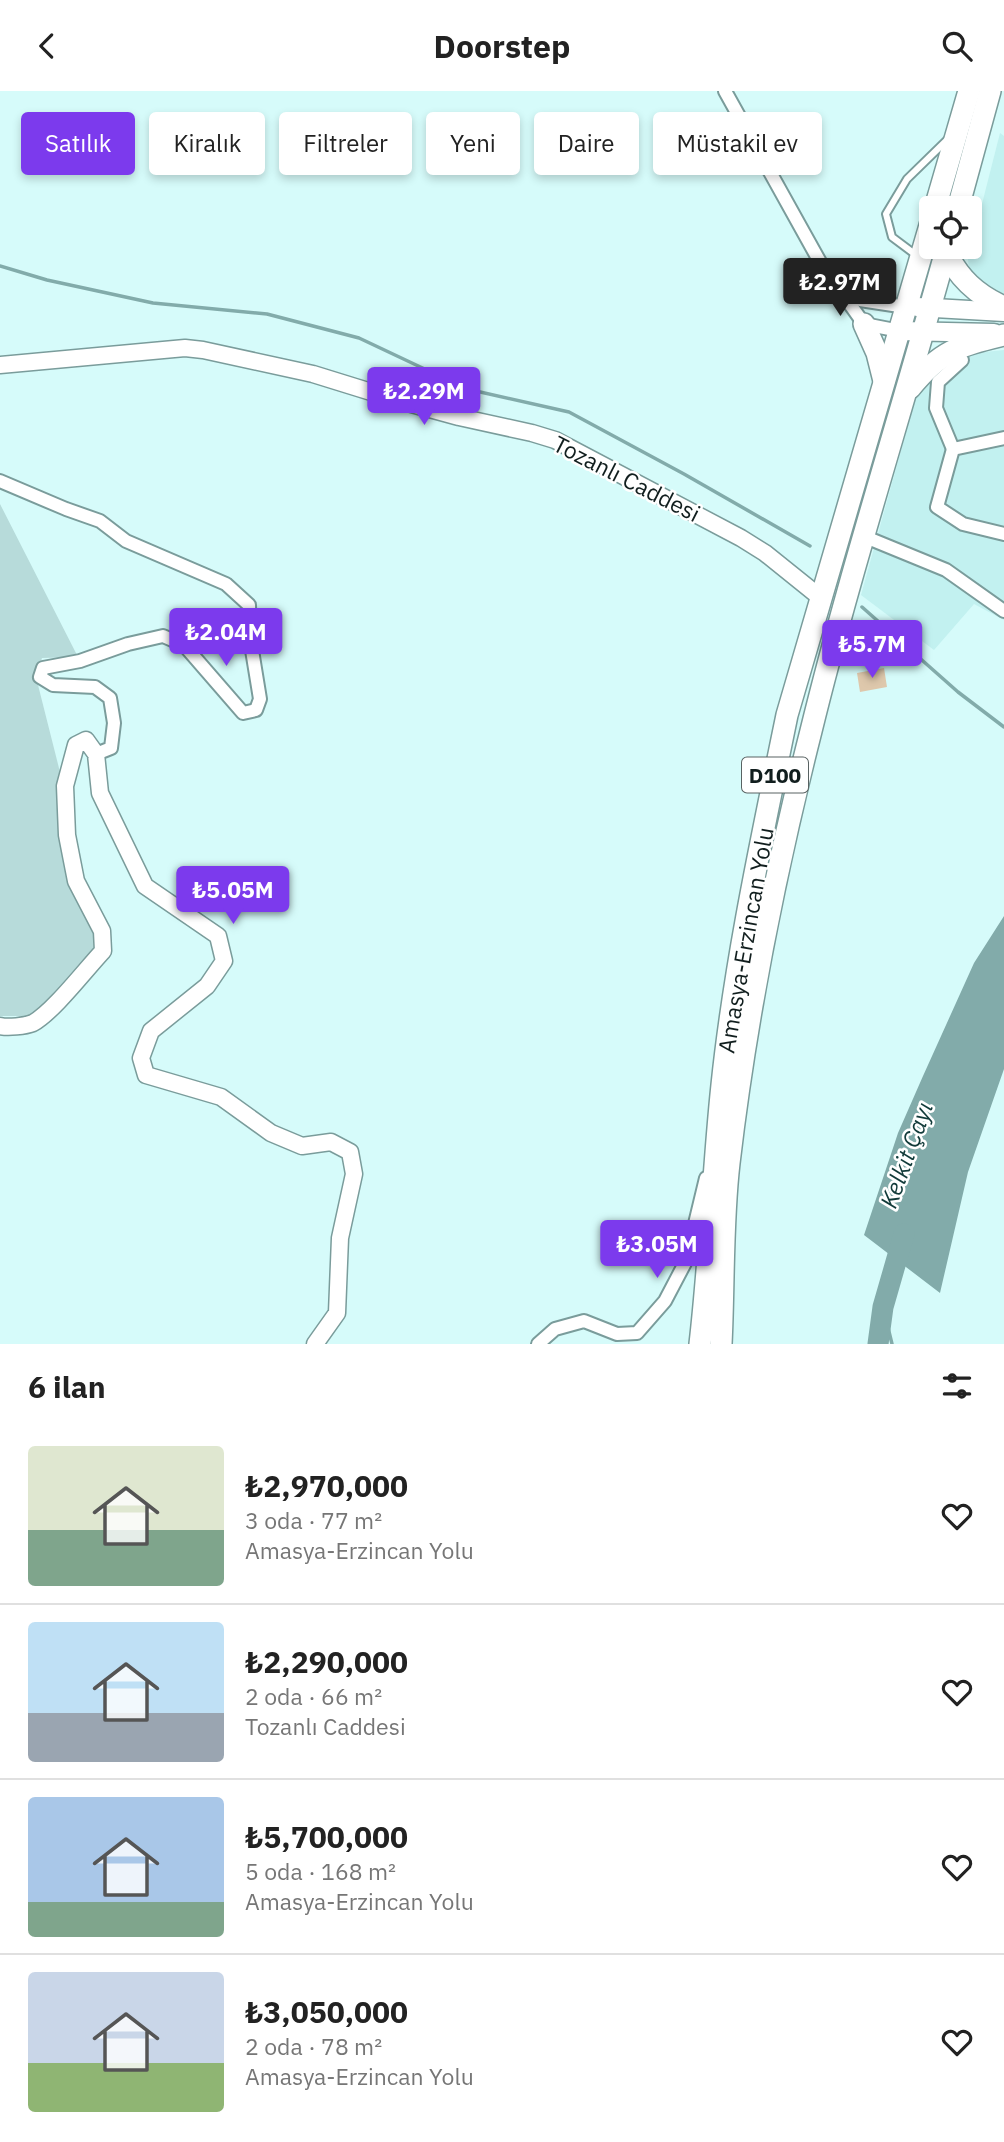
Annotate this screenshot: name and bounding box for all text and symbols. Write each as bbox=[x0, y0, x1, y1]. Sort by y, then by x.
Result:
text: Doorstep bbox=[434, 25, 570, 67]
icon: back bbox=[28, 27, 66, 65]
icon: search bbox=[938, 27, 976, 65]
chip: Satılık bbox=[21, 112, 135, 175]
chip: Kiralık bbox=[149, 112, 265, 175]
chip: Filtreler bbox=[279, 112, 412, 175]
chip: Yeni bbox=[426, 112, 520, 175]
chip: Daire bbox=[534, 112, 639, 175]
chip: Müstakil ev bbox=[653, 112, 822, 175]
map controls bbox=[919, 196, 982, 259]
button: locate bbox=[919, 196, 982, 259]
pin: ₺2.97M bbox=[783, 259, 897, 318]
text: ₺2.97M bbox=[799, 266, 881, 296]
pin: ₺2.29M bbox=[367, 367, 481, 427]
text: ₺2.29M bbox=[383, 375, 465, 405]
street label: Tozanlı Caddesi bbox=[549, 428, 705, 528]
pin: ₺2.04M bbox=[169, 609, 283, 668]
text: ₺2.04M bbox=[185, 616, 267, 646]
pin: ₺5.7M bbox=[823, 621, 921, 680]
text: ₺5.7M bbox=[838, 628, 906, 658]
road number: D100 bbox=[742, 757, 808, 793]
street label: Amasya-Erzincan Yolu bbox=[710, 825, 780, 1055]
pin: ₺5.05M bbox=[176, 867, 290, 926]
text: ₺5.05M bbox=[192, 874, 274, 904]
water label: Kelkit Çayı bbox=[872, 1098, 940, 1212]
pin: ₺3.05M bbox=[600, 1221, 714, 1280]
text: ₺3.05M bbox=[616, 1228, 698, 1258]
text: 6 ilan bbox=[28, 1367, 106, 1406]
icon: filters bbox=[938, 1367, 976, 1405]
text: ₺2,970,000 bbox=[245, 1466, 408, 1505]
icon: home bbox=[84, 1474, 168, 1558]
icon: heart bbox=[938, 1497, 976, 1535]
text: 3 oda · 77 m² bbox=[245, 1505, 382, 1535]
text: Amasya-Erzincan Yolu bbox=[245, 1535, 474, 1565]
text: ₺2,290,000 bbox=[245, 1642, 408, 1681]
icon: home bbox=[84, 1650, 168, 1734]
icon: heart bbox=[938, 1673, 976, 1711]
text: 2 oda · 66 m² bbox=[245, 1681, 382, 1711]
text: Tozanlı Caddesi bbox=[245, 1711, 406, 1741]
text: ₺5,700,000 bbox=[245, 1817, 408, 1856]
icon: home bbox=[84, 1825, 168, 1909]
icon: heart bbox=[938, 1848, 976, 1886]
text: 5 oda · 168 m² bbox=[245, 1856, 396, 1886]
text: Amasya-Erzincan Yolu bbox=[245, 1886, 474, 1916]
text: ₺3,050,000 bbox=[245, 1992, 408, 2031]
icon: home bbox=[84, 2000, 168, 2084]
icon: heart bbox=[938, 2023, 976, 2061]
text: 2 oda · 78 m² bbox=[245, 2031, 382, 2061]
text: Amasya-Erzincan Yolu bbox=[245, 2061, 474, 2091]

